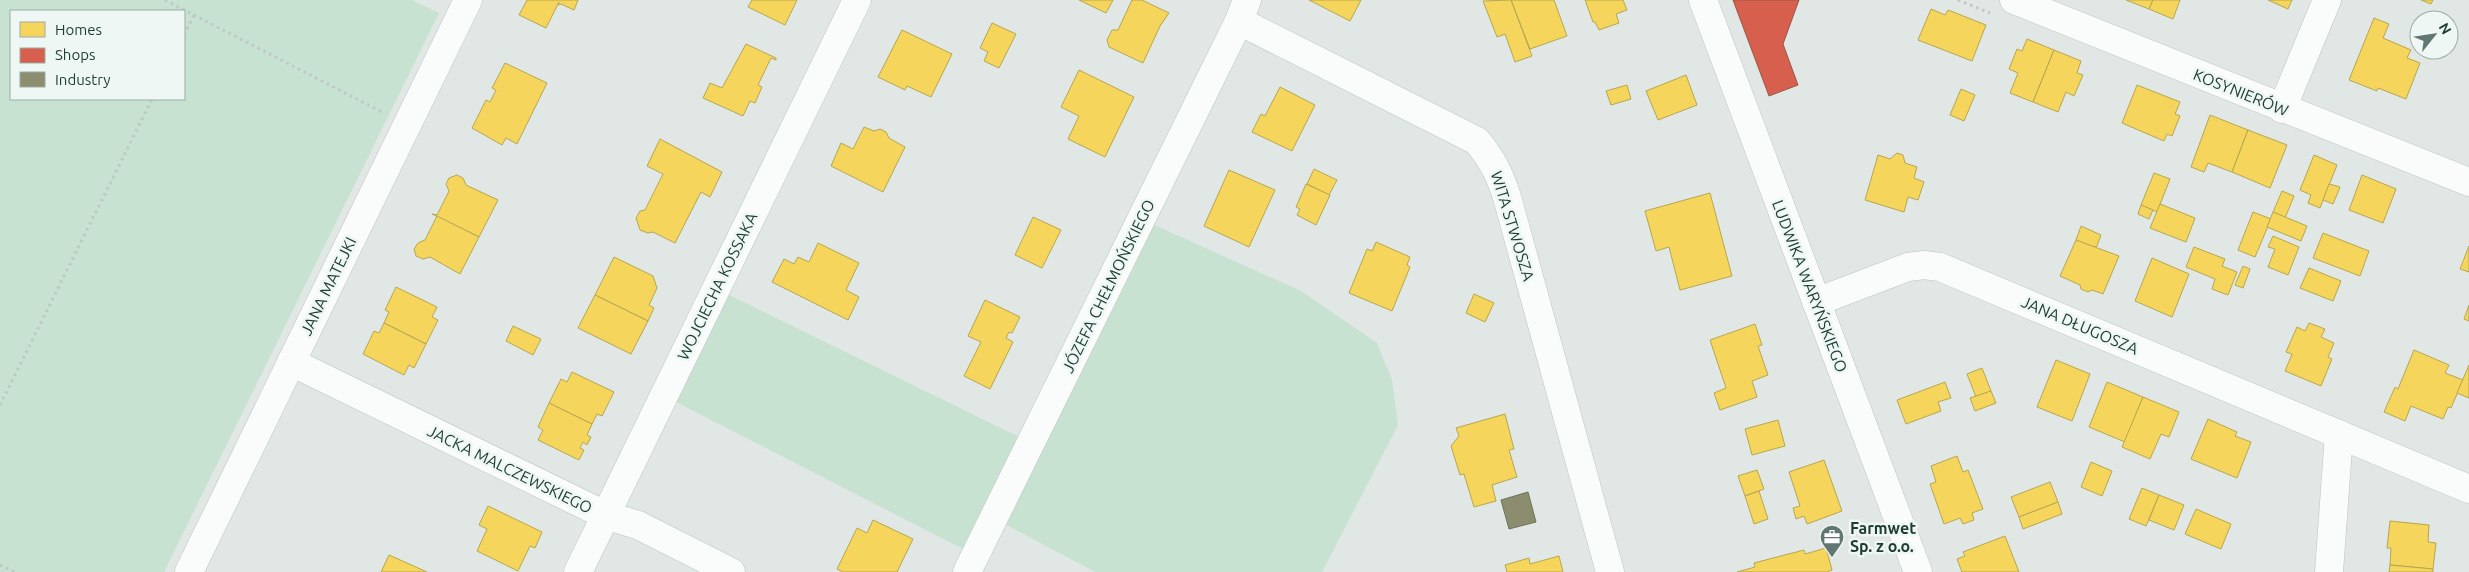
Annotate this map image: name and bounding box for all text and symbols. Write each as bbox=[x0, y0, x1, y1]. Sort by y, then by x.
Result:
legend bbox=[10, 10, 185, 100]
north arrow bbox=[2409, 10, 2459, 60]
text: N bbox=[2436, 20, 2455, 37]
text: Homes bbox=[55, 21, 102, 38]
text: Shops bbox=[55, 46, 96, 63]
street label: KOSYNIERÓW bbox=[2191, 64, 2292, 119]
text: Industry bbox=[55, 71, 110, 88]
street label: WITA STWOSZA bbox=[1488, 169, 1538, 284]
street label: JÓZEFA CHEŁMOŃSKIEGO bbox=[1056, 196, 1158, 375]
street label: LUDWIKA WARYŃSKIEGO bbox=[1769, 197, 1853, 375]
street label: WOJCIECHA KOSSAKA bbox=[673, 209, 761, 363]
street label: JANA MATEJKI bbox=[296, 234, 360, 338]
street label: JANA DŁUGOSZA bbox=[2019, 292, 2142, 358]
street label: JACKA MALCZEWSKIEGO bbox=[425, 421, 595, 517]
place label: Farmwet Sp. z o.o. bbox=[1850, 519, 1916, 555]
office icon: Farmwet Sp. z o.o. bbox=[1819, 524, 1845, 558]

